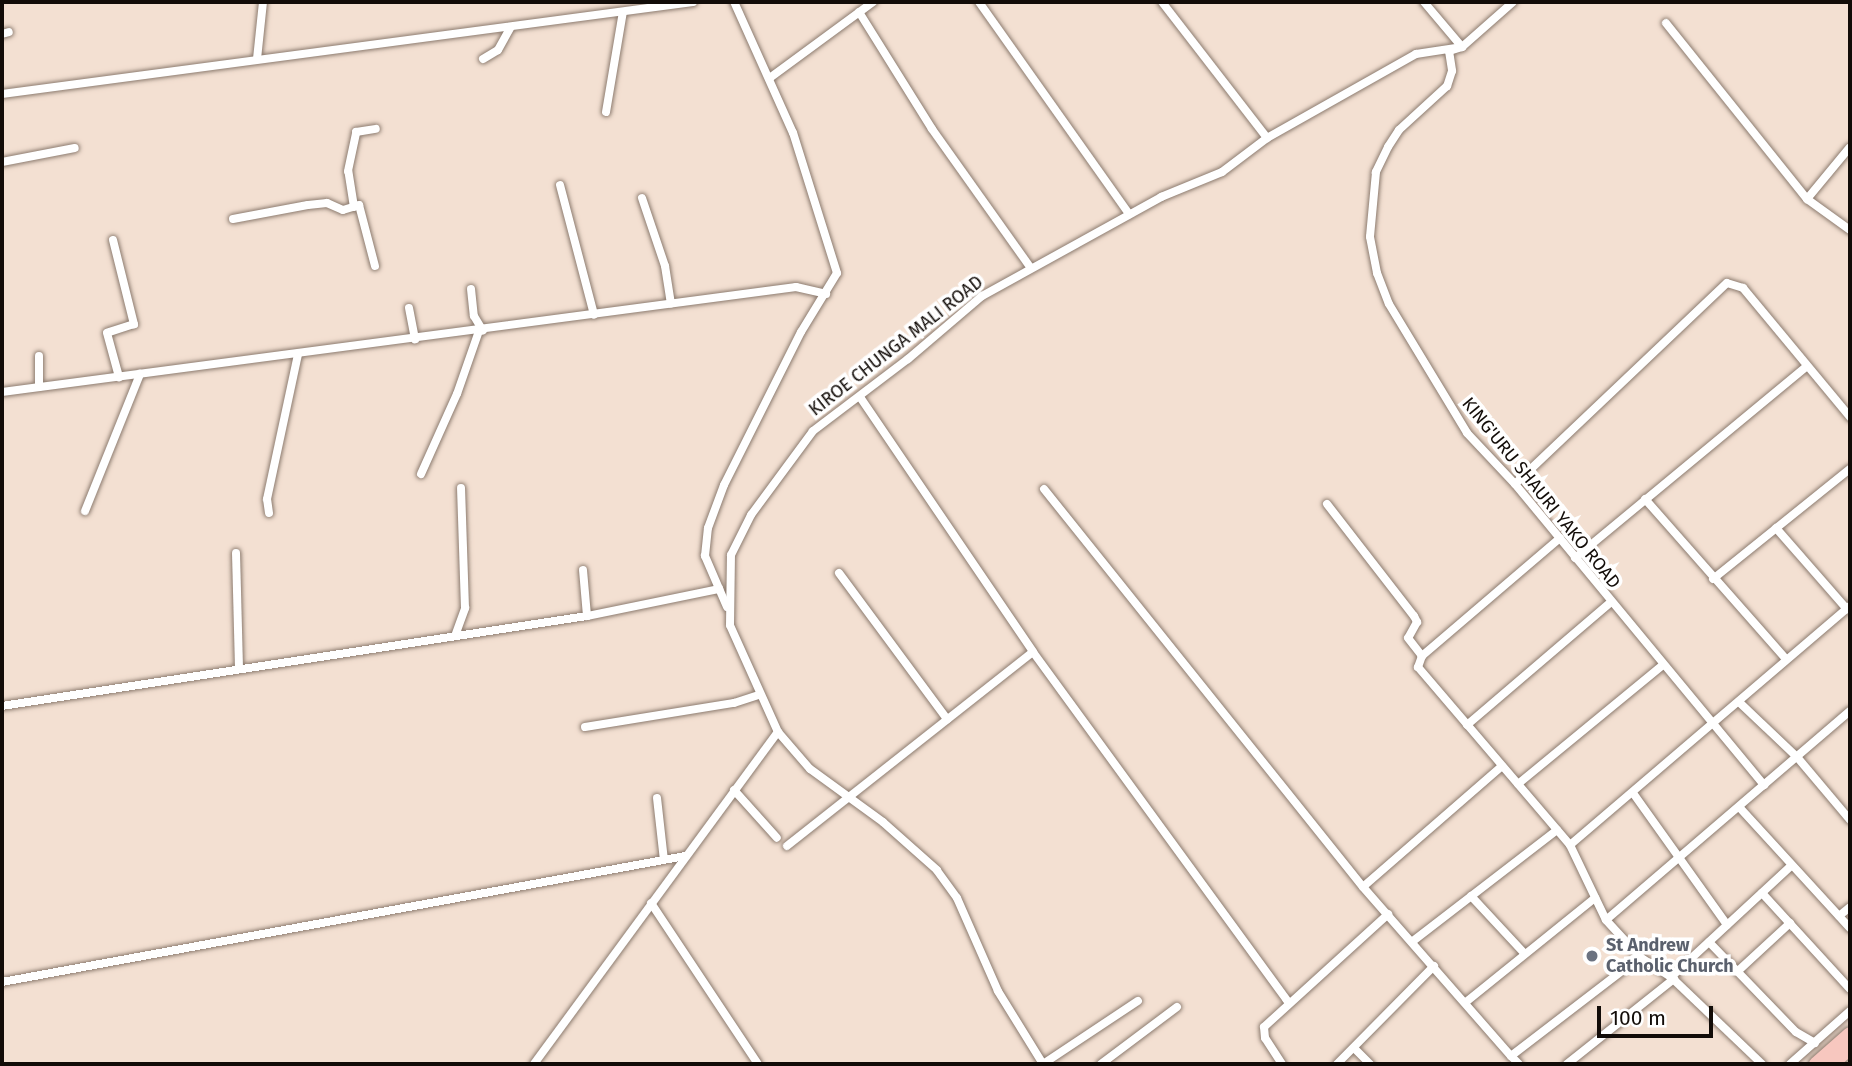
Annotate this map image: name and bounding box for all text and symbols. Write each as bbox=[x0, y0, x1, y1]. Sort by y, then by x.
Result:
street label: KIROE CHUNGA MALI ROAD bbox=[805, 271, 987, 421]
street label: KING'URU SHAURI YAKO ROAD bbox=[1457, 393, 1625, 593]
place label: St Andrew Catholic Church bbox=[1606, 935, 1734, 978]
marker: St Andrew Catholic Church bbox=[1584, 948, 1600, 964]
scale bar bbox=[1600, 992, 1716, 1036]
text: 100 m bbox=[1610, 1005, 1666, 1031]

